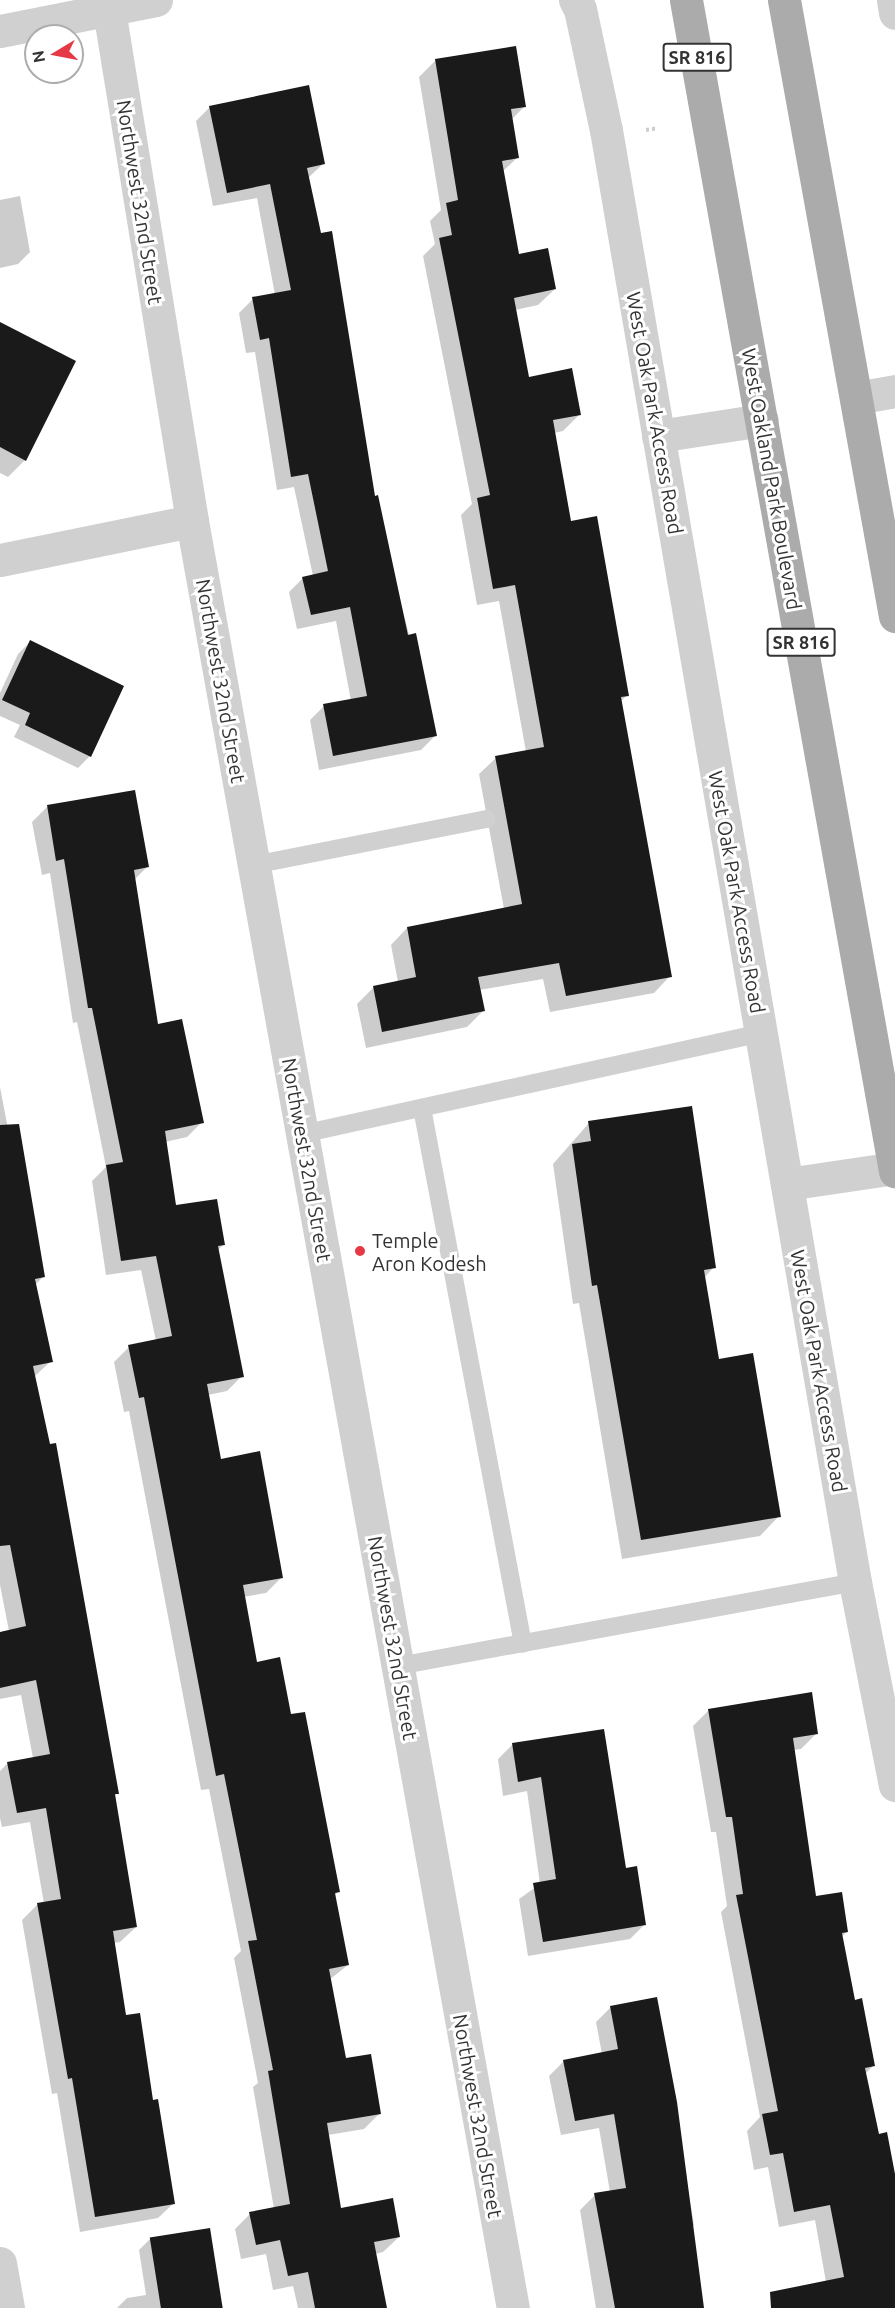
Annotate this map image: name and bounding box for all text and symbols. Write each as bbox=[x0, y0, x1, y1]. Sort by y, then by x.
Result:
north arrow bbox=[24, 24, 84, 84]
road number: SR 816 bbox=[662, 42, 732, 72]
text: N bbox=[28, 49, 48, 64]
street label: Northwest 32nd Street bbox=[112, 98, 168, 306]
street label: West Oak Park Access Road bbox=[622, 290, 688, 536]
street label: West Oakland Park Boulevard bbox=[737, 346, 807, 612]
street label: Northwest 32nd Street bbox=[191, 577, 251, 785]
road number: SR 816 bbox=[766, 627, 836, 657]
street label: West Oak Park Access Road bbox=[704, 769, 770, 1015]
street label: Northwest 32nd Street bbox=[277, 1056, 337, 1264]
place label: Temple Aron Kodesh bbox=[372, 1228, 487, 1275]
marker: Temple Aron Kodesh bbox=[353, 1244, 367, 1258]
street label: West Oak Park Access Road bbox=[786, 1248, 852, 1494]
street label: Northwest 32nd Street bbox=[363, 1534, 423, 1742]
street label: Northwest 32nd Street bbox=[448, 2012, 508, 2220]

